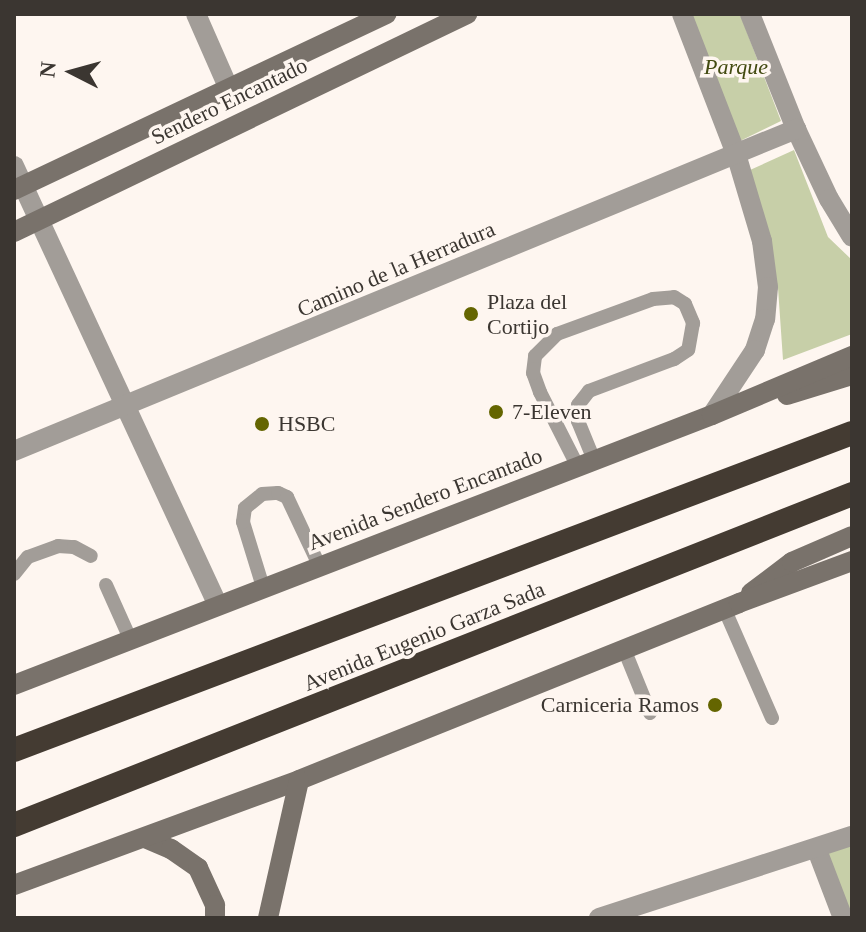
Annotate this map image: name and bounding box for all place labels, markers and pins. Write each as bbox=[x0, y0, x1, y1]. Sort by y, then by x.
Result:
place label: Plaza del Cortijo bbox=[487, 288, 567, 340]
marker: Plaza del Cortijo bbox=[462, 305, 480, 323]
place label: 7-Eleven bbox=[512, 399, 591, 425]
marker: 7-Eleven bbox=[487, 403, 505, 421]
place label: HSBC bbox=[278, 411, 335, 437]
marker: HSBC bbox=[253, 415, 271, 433]
place label: Carniceria Ramos bbox=[541, 692, 699, 718]
marker: Carniceria Ramos bbox=[706, 696, 724, 714]

